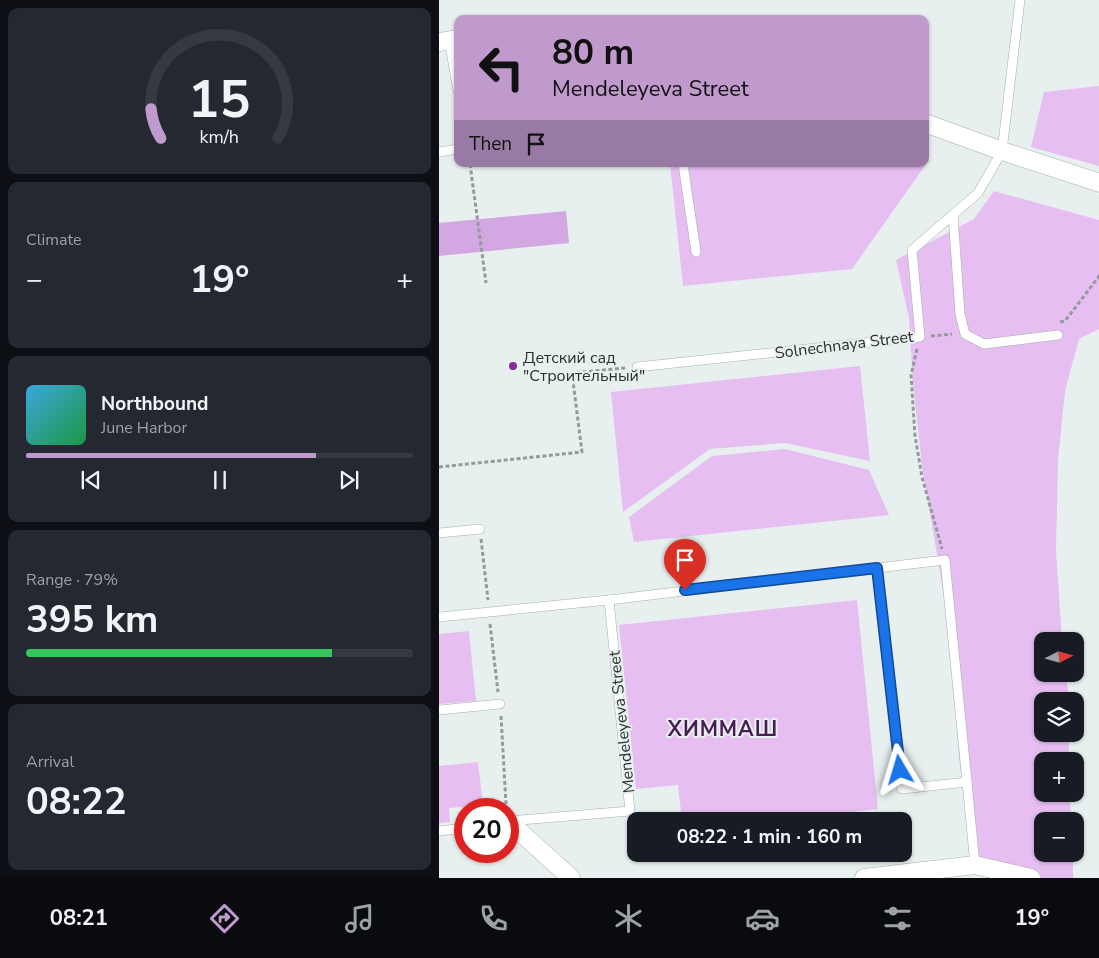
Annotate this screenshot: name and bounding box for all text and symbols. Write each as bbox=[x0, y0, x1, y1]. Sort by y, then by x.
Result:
text: 80 m bbox=[552, 29, 634, 76]
icon: left bbox=[469, 35, 534, 100]
text: 15 bbox=[188, 64, 251, 135]
text: Mendeleyeva Street bbox=[552, 74, 749, 104]
text: km/h bbox=[200, 125, 239, 149]
icon: arrive bbox=[522, 130, 550, 158]
text: Then bbox=[469, 131, 512, 157]
text: Climate bbox=[26, 229, 81, 251]
text: 19° bbox=[189, 254, 250, 305]
text: − bbox=[26, 261, 43, 299]
text: + bbox=[396, 261, 413, 299]
street label: Solnechnaya Street bbox=[774, 326, 915, 364]
place label: Детский сад "Строительный" bbox=[523, 347, 645, 387]
marker: Детский сад "Строительный" bbox=[507, 360, 519, 372]
text: Northbound bbox=[101, 391, 208, 417]
text: June Harbor bbox=[101, 417, 187, 439]
icon: previous bbox=[77, 466, 105, 494]
icon: pause bbox=[206, 466, 234, 494]
icon: next bbox=[335, 466, 363, 494]
pin bbox=[664, 539, 706, 590]
icon: arrive bbox=[671, 546, 699, 574]
text: Range · 79% bbox=[26, 569, 118, 591]
text: 395 km bbox=[26, 594, 158, 645]
north arrow bbox=[1034, 632, 1084, 682]
map controls bbox=[1034, 632, 1084, 862]
street label: Mendeleyeva Street bbox=[604, 649, 640, 794]
button: layers bbox=[1034, 692, 1084, 742]
district label: ХИММАШ bbox=[667, 715, 778, 743]
position arrow bbox=[873, 743, 925, 795]
text: Arrival bbox=[26, 751, 74, 773]
button: + bbox=[1034, 752, 1084, 802]
text: 08:22 bbox=[26, 776, 127, 827]
speed limit sign: 20 bbox=[454, 798, 519, 863]
button: − bbox=[1034, 812, 1084, 862]
text: 08:22 · 1 min · 160 m bbox=[677, 824, 862, 850]
icon: directions bbox=[207, 901, 242, 936]
icon: music bbox=[342, 901, 377, 936]
icon: phone bbox=[476, 901, 511, 936]
icon: climate bbox=[611, 901, 646, 936]
icon: car bbox=[745, 901, 780, 936]
icon: filters bbox=[880, 901, 915, 936]
text: 08:21 bbox=[50, 903, 108, 933]
text: 19° bbox=[1014, 903, 1049, 933]

